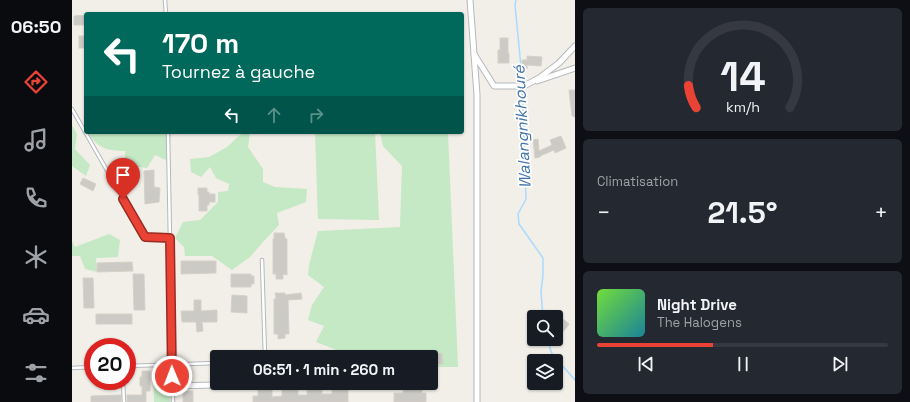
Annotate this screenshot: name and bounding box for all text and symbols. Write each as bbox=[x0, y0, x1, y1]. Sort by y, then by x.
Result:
text: 06:50 bbox=[11, 15, 61, 38]
text: 170 m bbox=[162, 25, 239, 61]
icon: left bbox=[96, 28, 148, 80]
text: 14 bbox=[720, 49, 765, 102]
text: Tournez à gauche bbox=[162, 60, 315, 83]
water label: Walangnikhouré bbox=[508, 64, 536, 189]
icon: directions bbox=[22, 68, 50, 96]
text: km/h bbox=[725, 97, 760, 115]
icon: left bbox=[221, 104, 243, 126]
icon: ahead bbox=[263, 104, 285, 126]
icon: right bbox=[305, 104, 327, 126]
icon: music bbox=[22, 126, 50, 154]
pin bbox=[106, 158, 140, 199]
icon: arrive bbox=[112, 164, 134, 186]
text: Climatisation bbox=[597, 173, 678, 190]
icon: phone bbox=[22, 184, 50, 212]
text: 21.5° bbox=[707, 193, 778, 232]
text: − bbox=[597, 198, 611, 226]
text: + bbox=[874, 198, 888, 226]
icon: climate bbox=[22, 243, 50, 271]
text: Night Drive bbox=[657, 295, 737, 314]
icon: car bbox=[22, 301, 50, 329]
map controls bbox=[527, 310, 563, 390]
button: search bbox=[527, 310, 563, 346]
text: The Halogens bbox=[657, 314, 742, 331]
speed limit sign: 20 bbox=[84, 338, 136, 390]
icon: previous bbox=[635, 353, 657, 375]
icon: pause bbox=[732, 353, 754, 375]
icon: next bbox=[829, 353, 851, 375]
button: layers bbox=[527, 354, 563, 390]
position arrow bbox=[151, 355, 193, 397]
icon: filters bbox=[22, 359, 50, 387]
text: 06:51 · 1 min · 260 m bbox=[253, 360, 395, 379]

